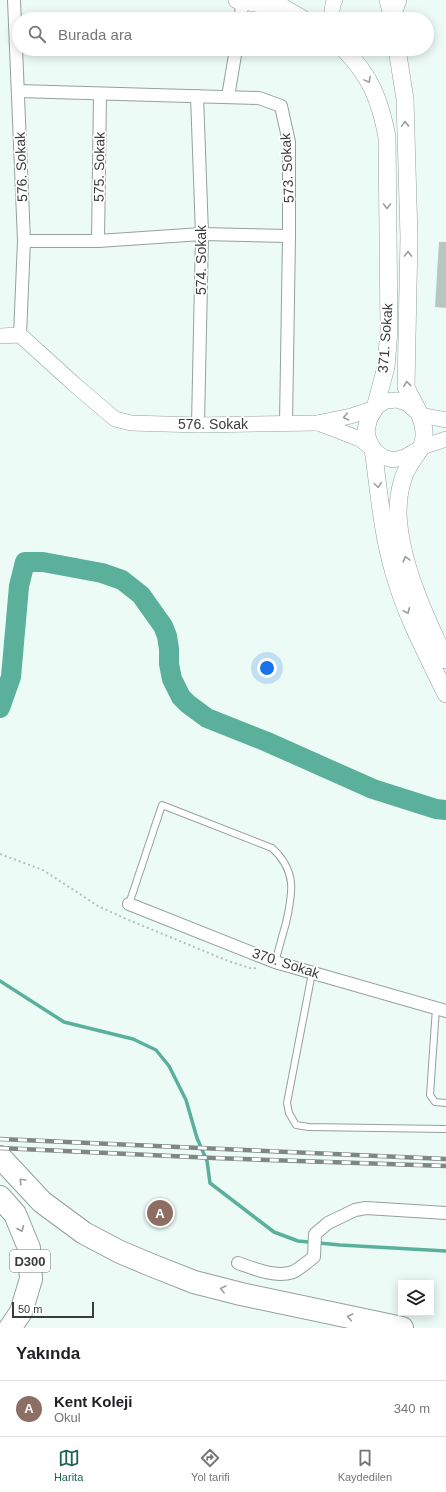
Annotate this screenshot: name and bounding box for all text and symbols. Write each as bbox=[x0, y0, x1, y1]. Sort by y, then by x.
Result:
search box bbox=[12, 12, 434, 56]
icon: search bbox=[26, 23, 48, 45]
text: Burada ara bbox=[58, 26, 132, 43]
one-way arrow bbox=[363, 75, 371, 83]
one-way arrow bbox=[401, 121, 409, 127]
street label: 576. Sokak bbox=[12, 131, 30, 202]
street label: 575. Sokak bbox=[90, 131, 108, 202]
street label: 573. Sokak bbox=[277, 132, 297, 203]
one-way arrow bbox=[383, 203, 391, 209]
street label: 574. Sokak bbox=[193, 224, 209, 295]
one-way arrow bbox=[404, 251, 412, 257]
street label: 371. Sokak bbox=[375, 302, 395, 374]
one-way arrow bbox=[403, 381, 412, 387]
one-way arrow bbox=[343, 413, 349, 421]
street label: 576. Sokak bbox=[178, 416, 249, 432]
one-way arrow bbox=[373, 482, 382, 488]
one-way arrow bbox=[402, 556, 410, 563]
one-way arrow bbox=[403, 607, 411, 614]
your location bbox=[257, 658, 277, 678]
street label: 370. Sokak bbox=[250, 945, 323, 982]
one-way arrow bbox=[19, 1178, 27, 1186]
pin: A bbox=[147, 1198, 173, 1228]
one-way arrow bbox=[17, 1225, 25, 1232]
road number: D300 bbox=[10, 1250, 50, 1272]
map controls bbox=[398, 1280, 434, 1316]
button: layers bbox=[398, 1280, 434, 1316]
one-way arrow bbox=[220, 1286, 226, 1294]
scale bar bbox=[12, 1300, 94, 1319]
text: 50 m bbox=[18, 1303, 42, 1315]
one-way arrow bbox=[347, 1313, 353, 1322]
text: Yakında bbox=[16, 1344, 80, 1363]
text: Kent Koleji bbox=[54, 1393, 132, 1410]
text: A bbox=[24, 1401, 34, 1416]
text: 340 m bbox=[394, 1401, 430, 1416]
text: Okul bbox=[54, 1410, 81, 1425]
tab: Harita bbox=[54, 1447, 83, 1483]
tab: Yol tarifi bbox=[191, 1447, 230, 1483]
tab: Kaydedilen bbox=[338, 1447, 392, 1483]

